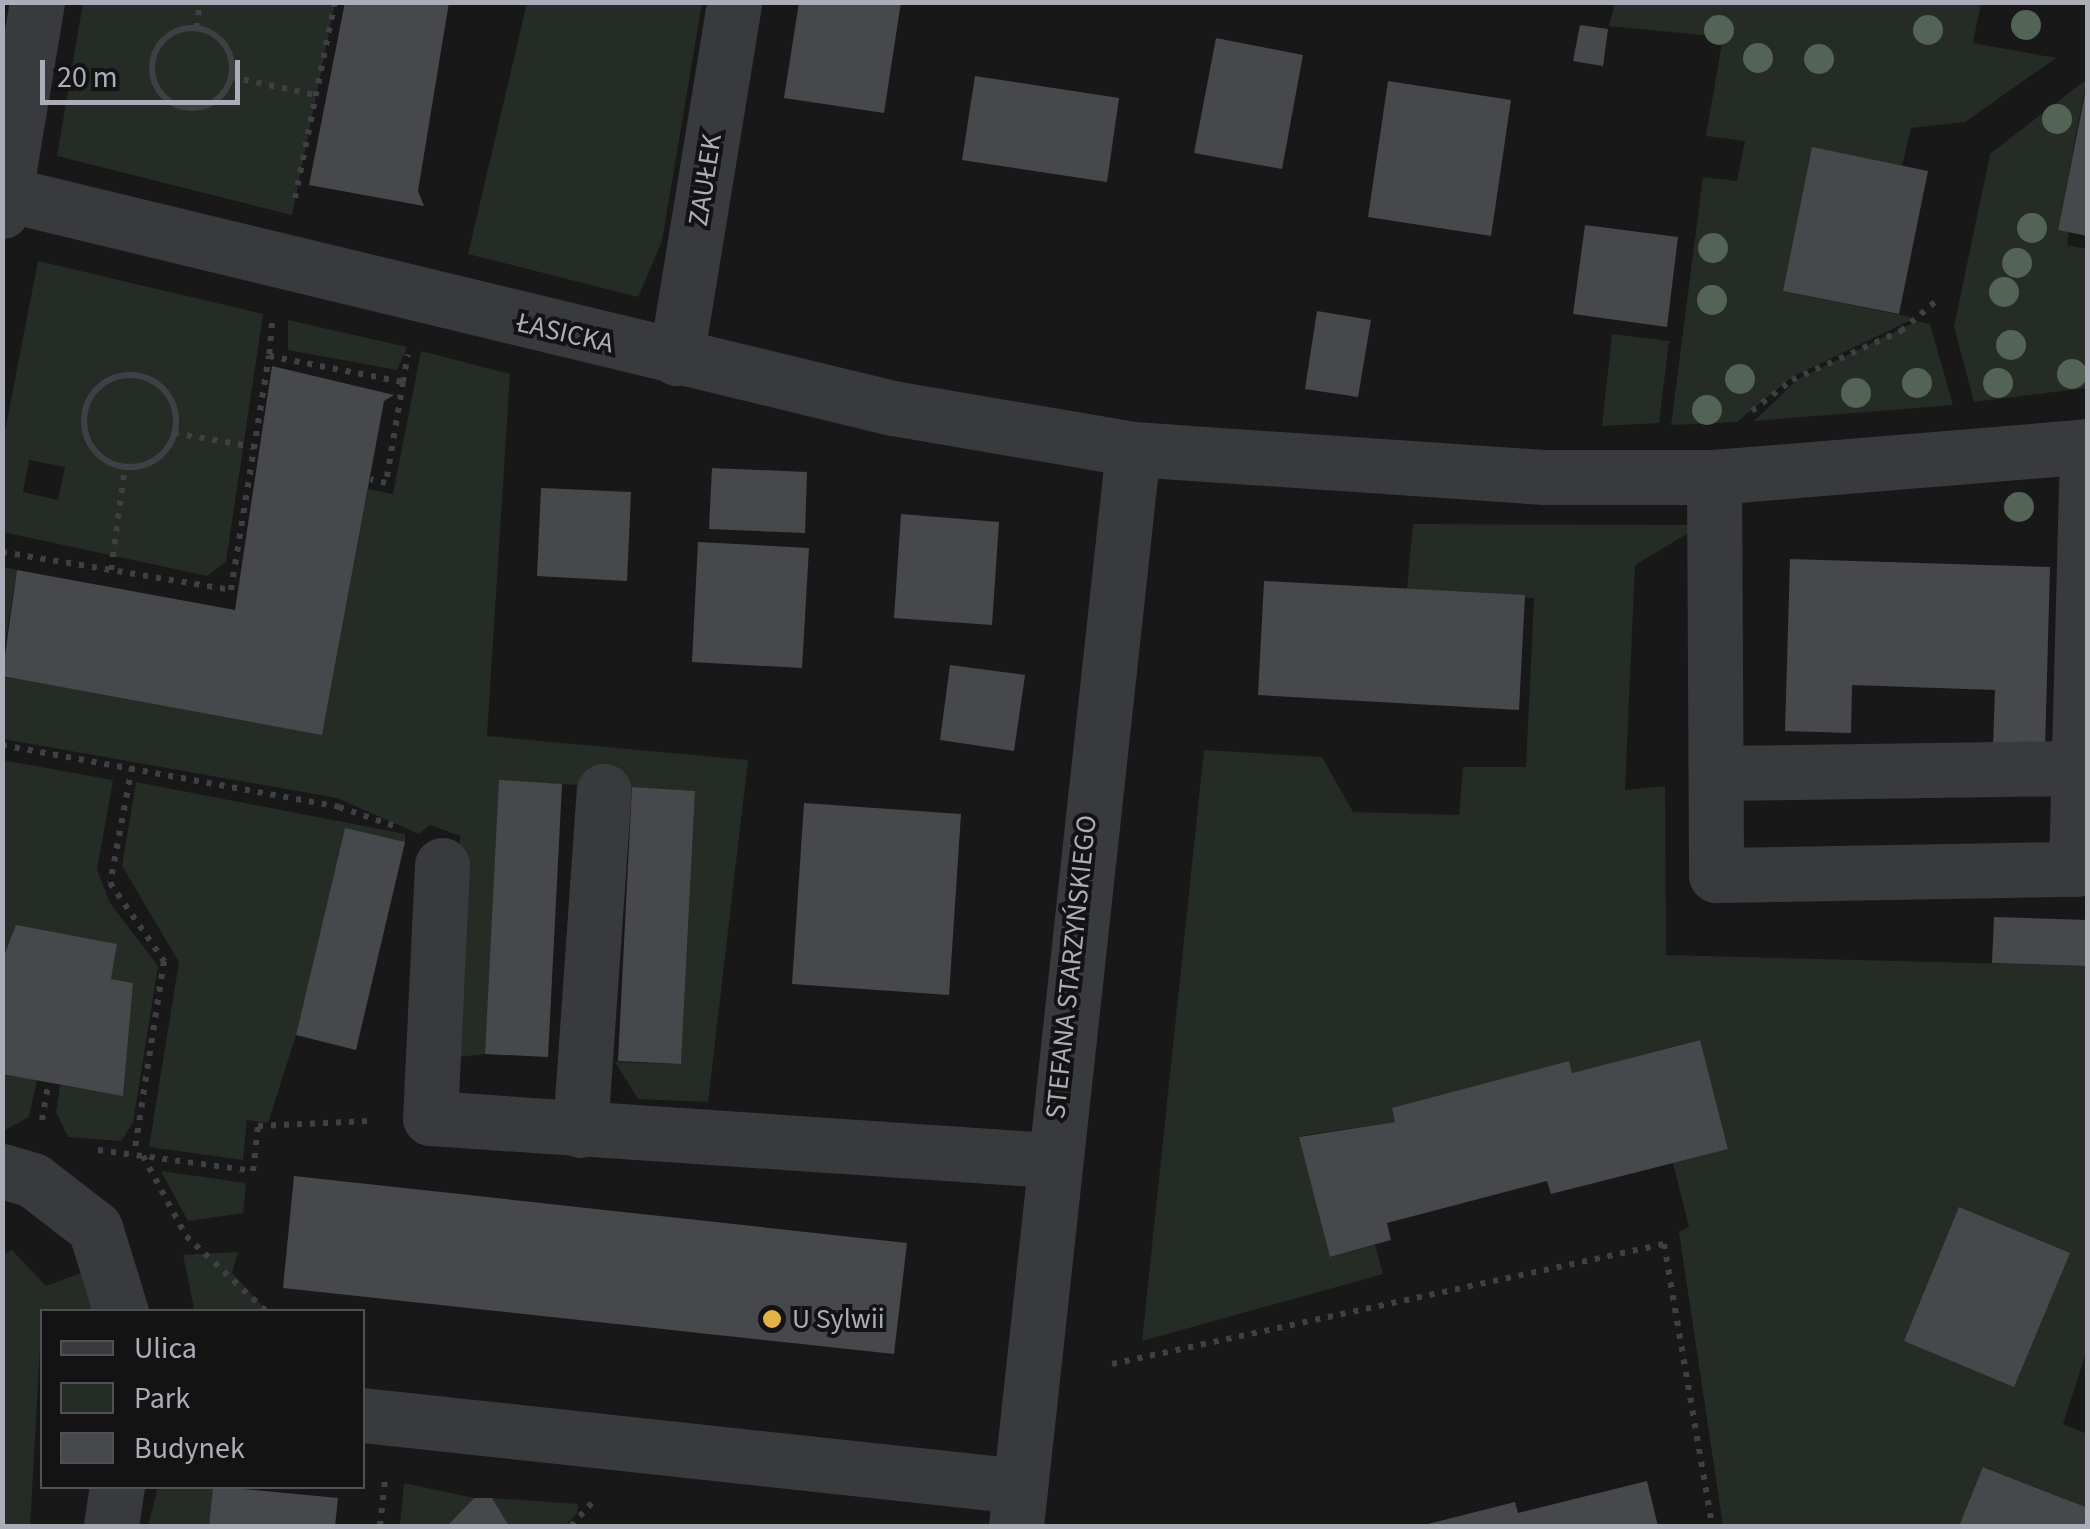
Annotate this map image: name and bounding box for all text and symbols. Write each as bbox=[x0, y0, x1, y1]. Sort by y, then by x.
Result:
scale bar bbox=[45, 40, 245, 102]
text: 20 m bbox=[57, 56, 118, 99]
street label: ZAUŁEK bbox=[681, 132, 729, 228]
street label: ŁASICKA bbox=[513, 306, 617, 360]
street label: STEFANA STARZYŃSKIEGO bbox=[1038, 813, 1104, 1121]
place label: U Sylwii bbox=[792, 1302, 885, 1336]
marker: U Sylwii bbox=[761, 1308, 783, 1330]
legend bbox=[40, 1309, 365, 1489]
text: Ulica bbox=[134, 1327, 197, 1370]
text: Park bbox=[134, 1377, 190, 1420]
text: Budynek bbox=[134, 1427, 245, 1470]

